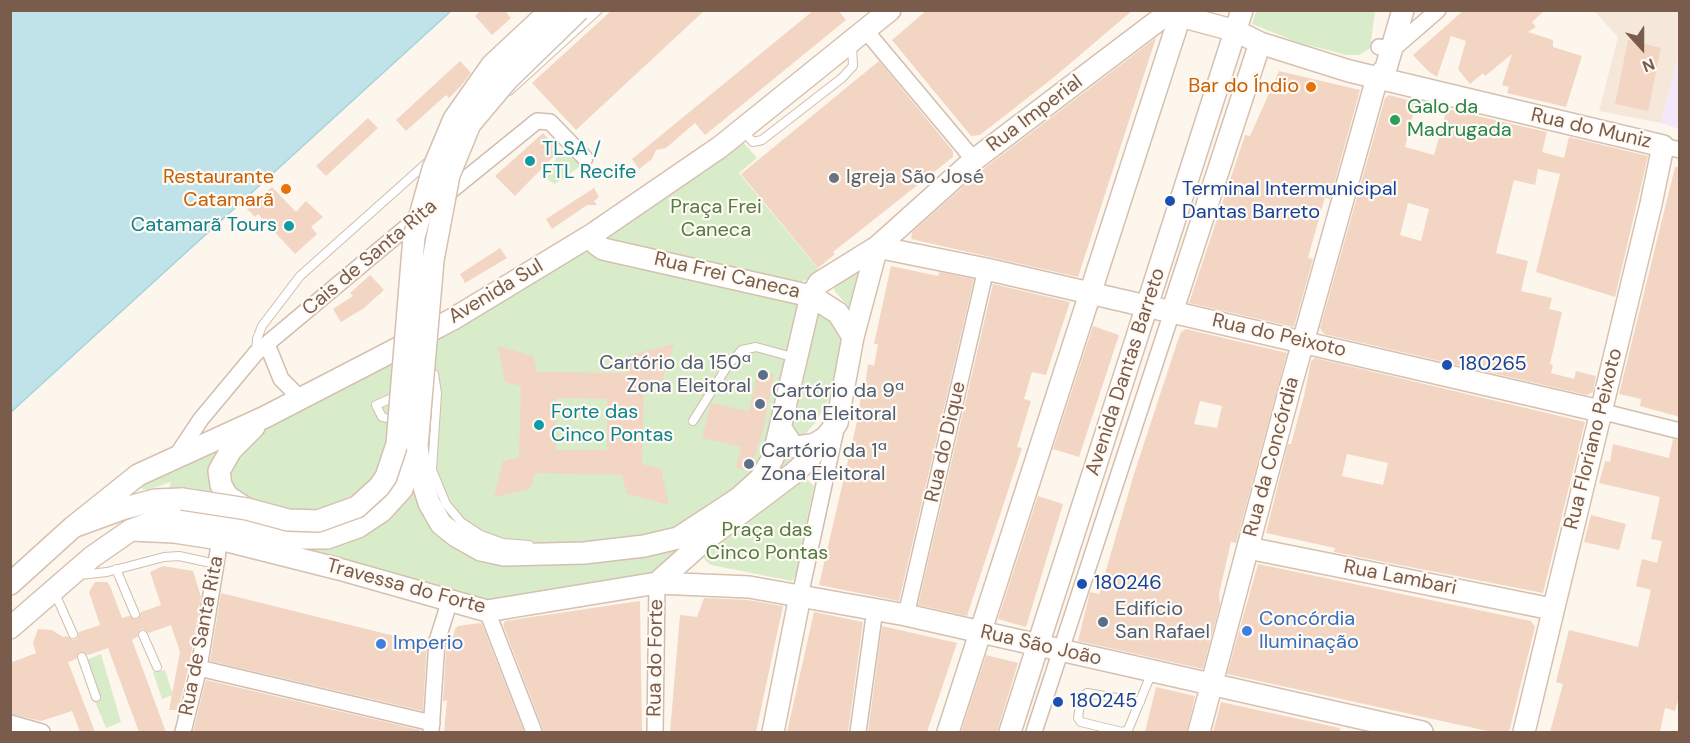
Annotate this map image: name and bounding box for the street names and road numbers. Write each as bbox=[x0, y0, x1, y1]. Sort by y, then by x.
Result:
street label: Rua Imperial bbox=[982, 70, 1088, 158]
street label: Rua do Muniz bbox=[1528, 103, 1654, 155]
street label: Cais de Santa Rita bbox=[298, 195, 442, 321]
street label: Rua Frei Caneca bbox=[652, 248, 802, 304]
street label: Avenida Sul bbox=[444, 254, 548, 330]
street label: Avenida Dantas Barreto bbox=[1081, 265, 1171, 479]
street label: Rua do Peixoto bbox=[1210, 309, 1348, 363]
street label: Rua Floriano Peixoto bbox=[1560, 346, 1628, 532]
street label: Rua da Concórdia bbox=[1239, 374, 1305, 540]
street label: Rua do Dique bbox=[920, 379, 972, 505]
street label: Rua de Santa Rita bbox=[175, 554, 229, 718]
street label: Travessa do Forte bbox=[324, 554, 488, 620]
street label: Rua Lambari bbox=[1342, 555, 1458, 601]
street label: Rua do Forte bbox=[643, 599, 669, 717]
street label: Rua São João bbox=[978, 620, 1104, 672]

